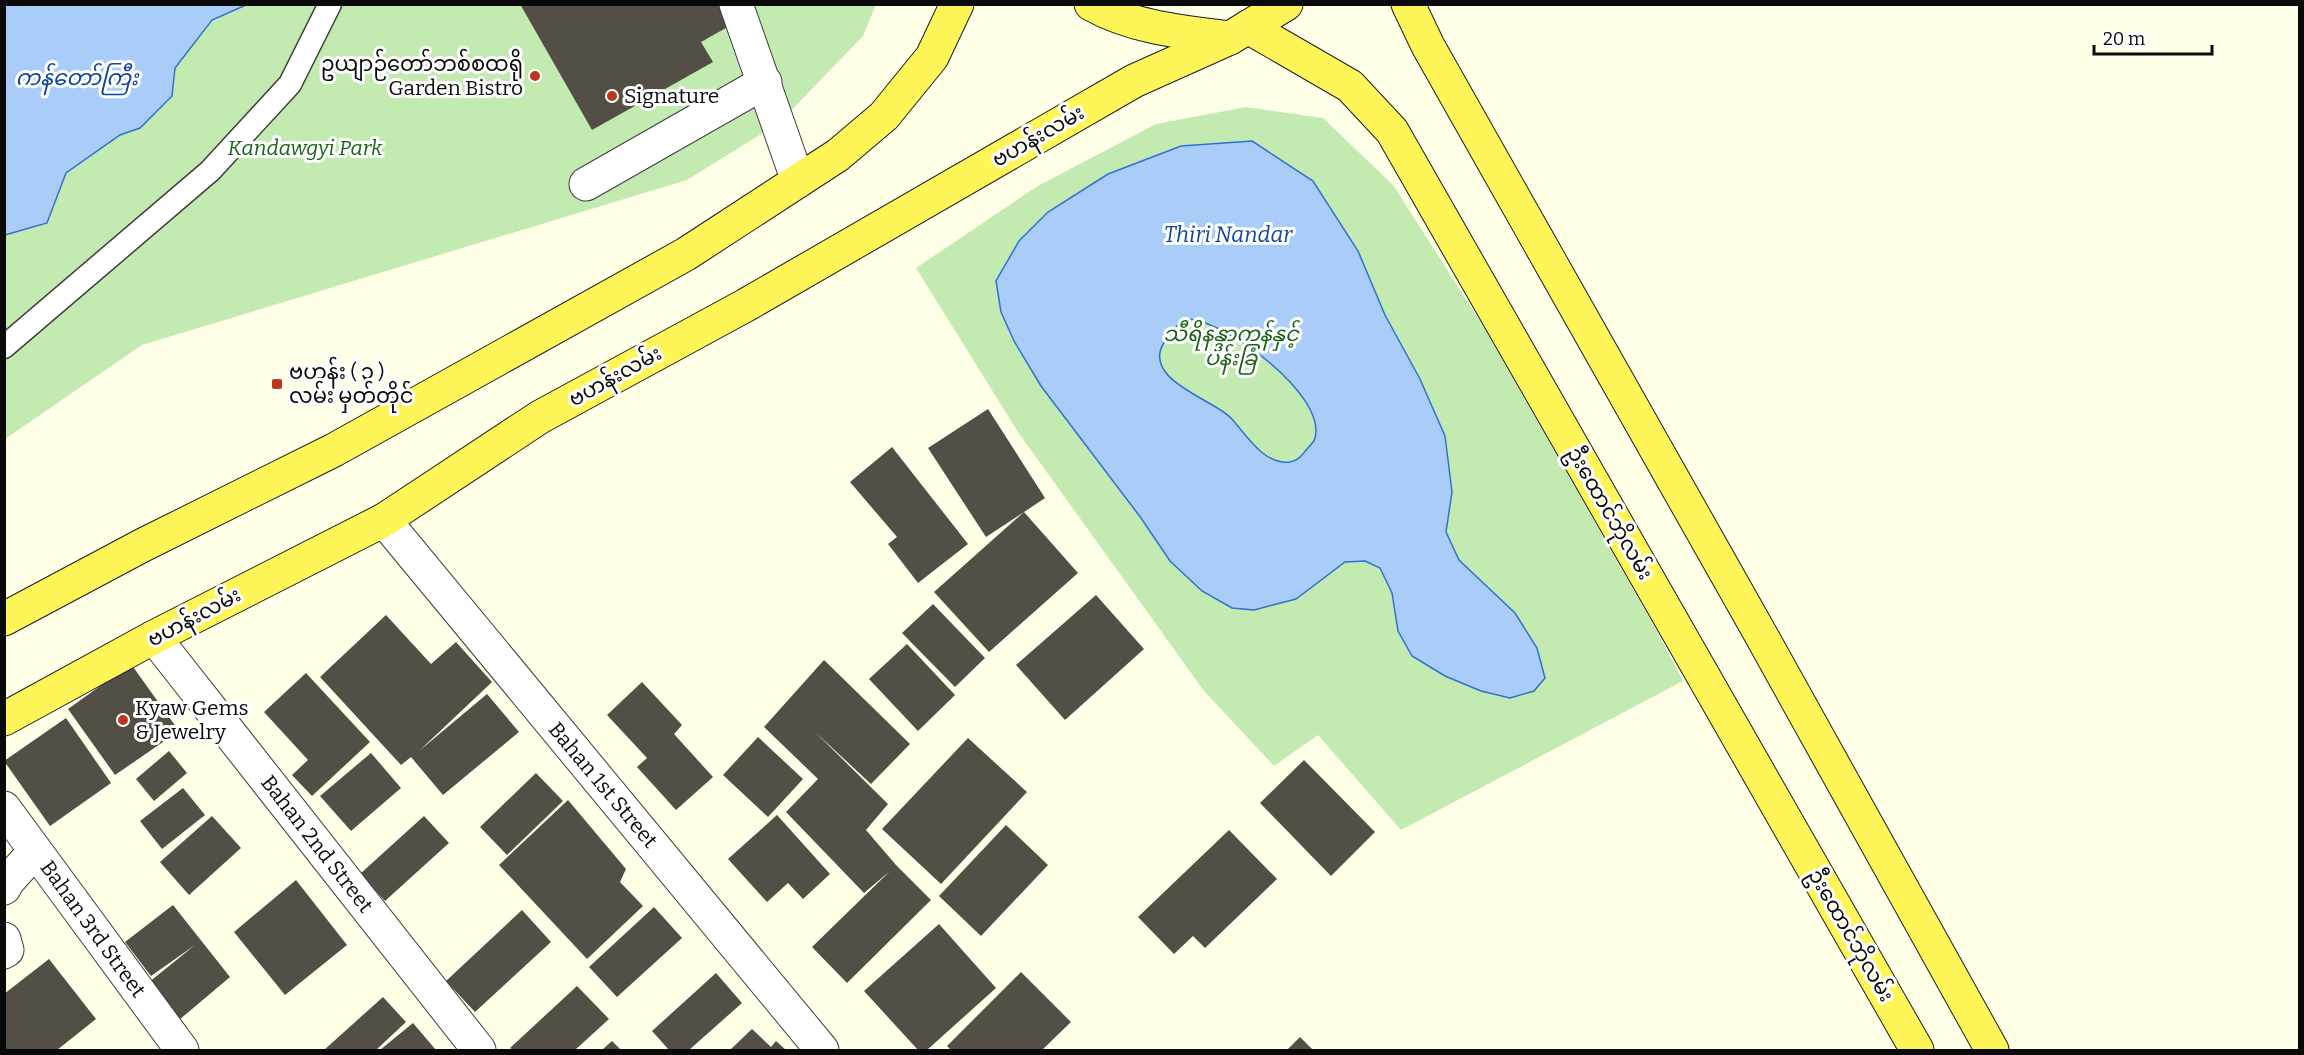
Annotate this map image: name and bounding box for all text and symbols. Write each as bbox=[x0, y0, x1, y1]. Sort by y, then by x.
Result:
scale bar bbox=[2094, 18, 2212, 56]
text: 20 m bbox=[2103, 28, 2145, 50]
place label: ဥယျာဉ်တော်ဘစ်စထရို Garden Bistro bbox=[321, 48, 523, 101]
water label: ကန်တော်ကြီး bbox=[16, 62, 140, 96]
marker: ဥယျာဉ်တော်ဘစ်စထရို Garden Bistro bbox=[528, 69, 542, 83]
place label: Signature bbox=[624, 83, 719, 109]
marker: Signature bbox=[605, 89, 619, 103]
street label: ဗဟန်းလမ်း bbox=[986, 97, 1091, 176]
park label: Kandawgyi Park bbox=[228, 135, 383, 161]
water label: Thiri Nandar bbox=[1164, 221, 1293, 248]
park label: သီရိနန္ဒာကန်နှင့် ပန်းခြံ bbox=[1163, 319, 1301, 375]
street label: ဗဟန်းလမ်း bbox=[563, 337, 668, 416]
place label: ဗဟန်း ( ၃ ) လမ်း မှတ်တိုင် bbox=[289, 356, 413, 413]
marker: ဗဟန်း ( ၃ ) လမ်း မှတ်တိုင် bbox=[270, 377, 284, 391]
street label: ဦးထောင်ဘိုလမ်း bbox=[1558, 440, 1661, 586]
street label: ဗဟန်းလမ်း bbox=[141, 579, 247, 656]
place label: Kyaw Gems & Jewelry bbox=[135, 695, 249, 745]
marker: Kyaw Gems & Jewelry bbox=[116, 713, 130, 727]
street label: Bahan 1st Street bbox=[543, 717, 663, 854]
street label: Bahan 2nd Street bbox=[255, 770, 379, 918]
street label: Bahan 3rd Street bbox=[35, 855, 152, 1003]
street label: ဦးထောင်ဘိုလမ်း bbox=[1799, 862, 1902, 1008]

